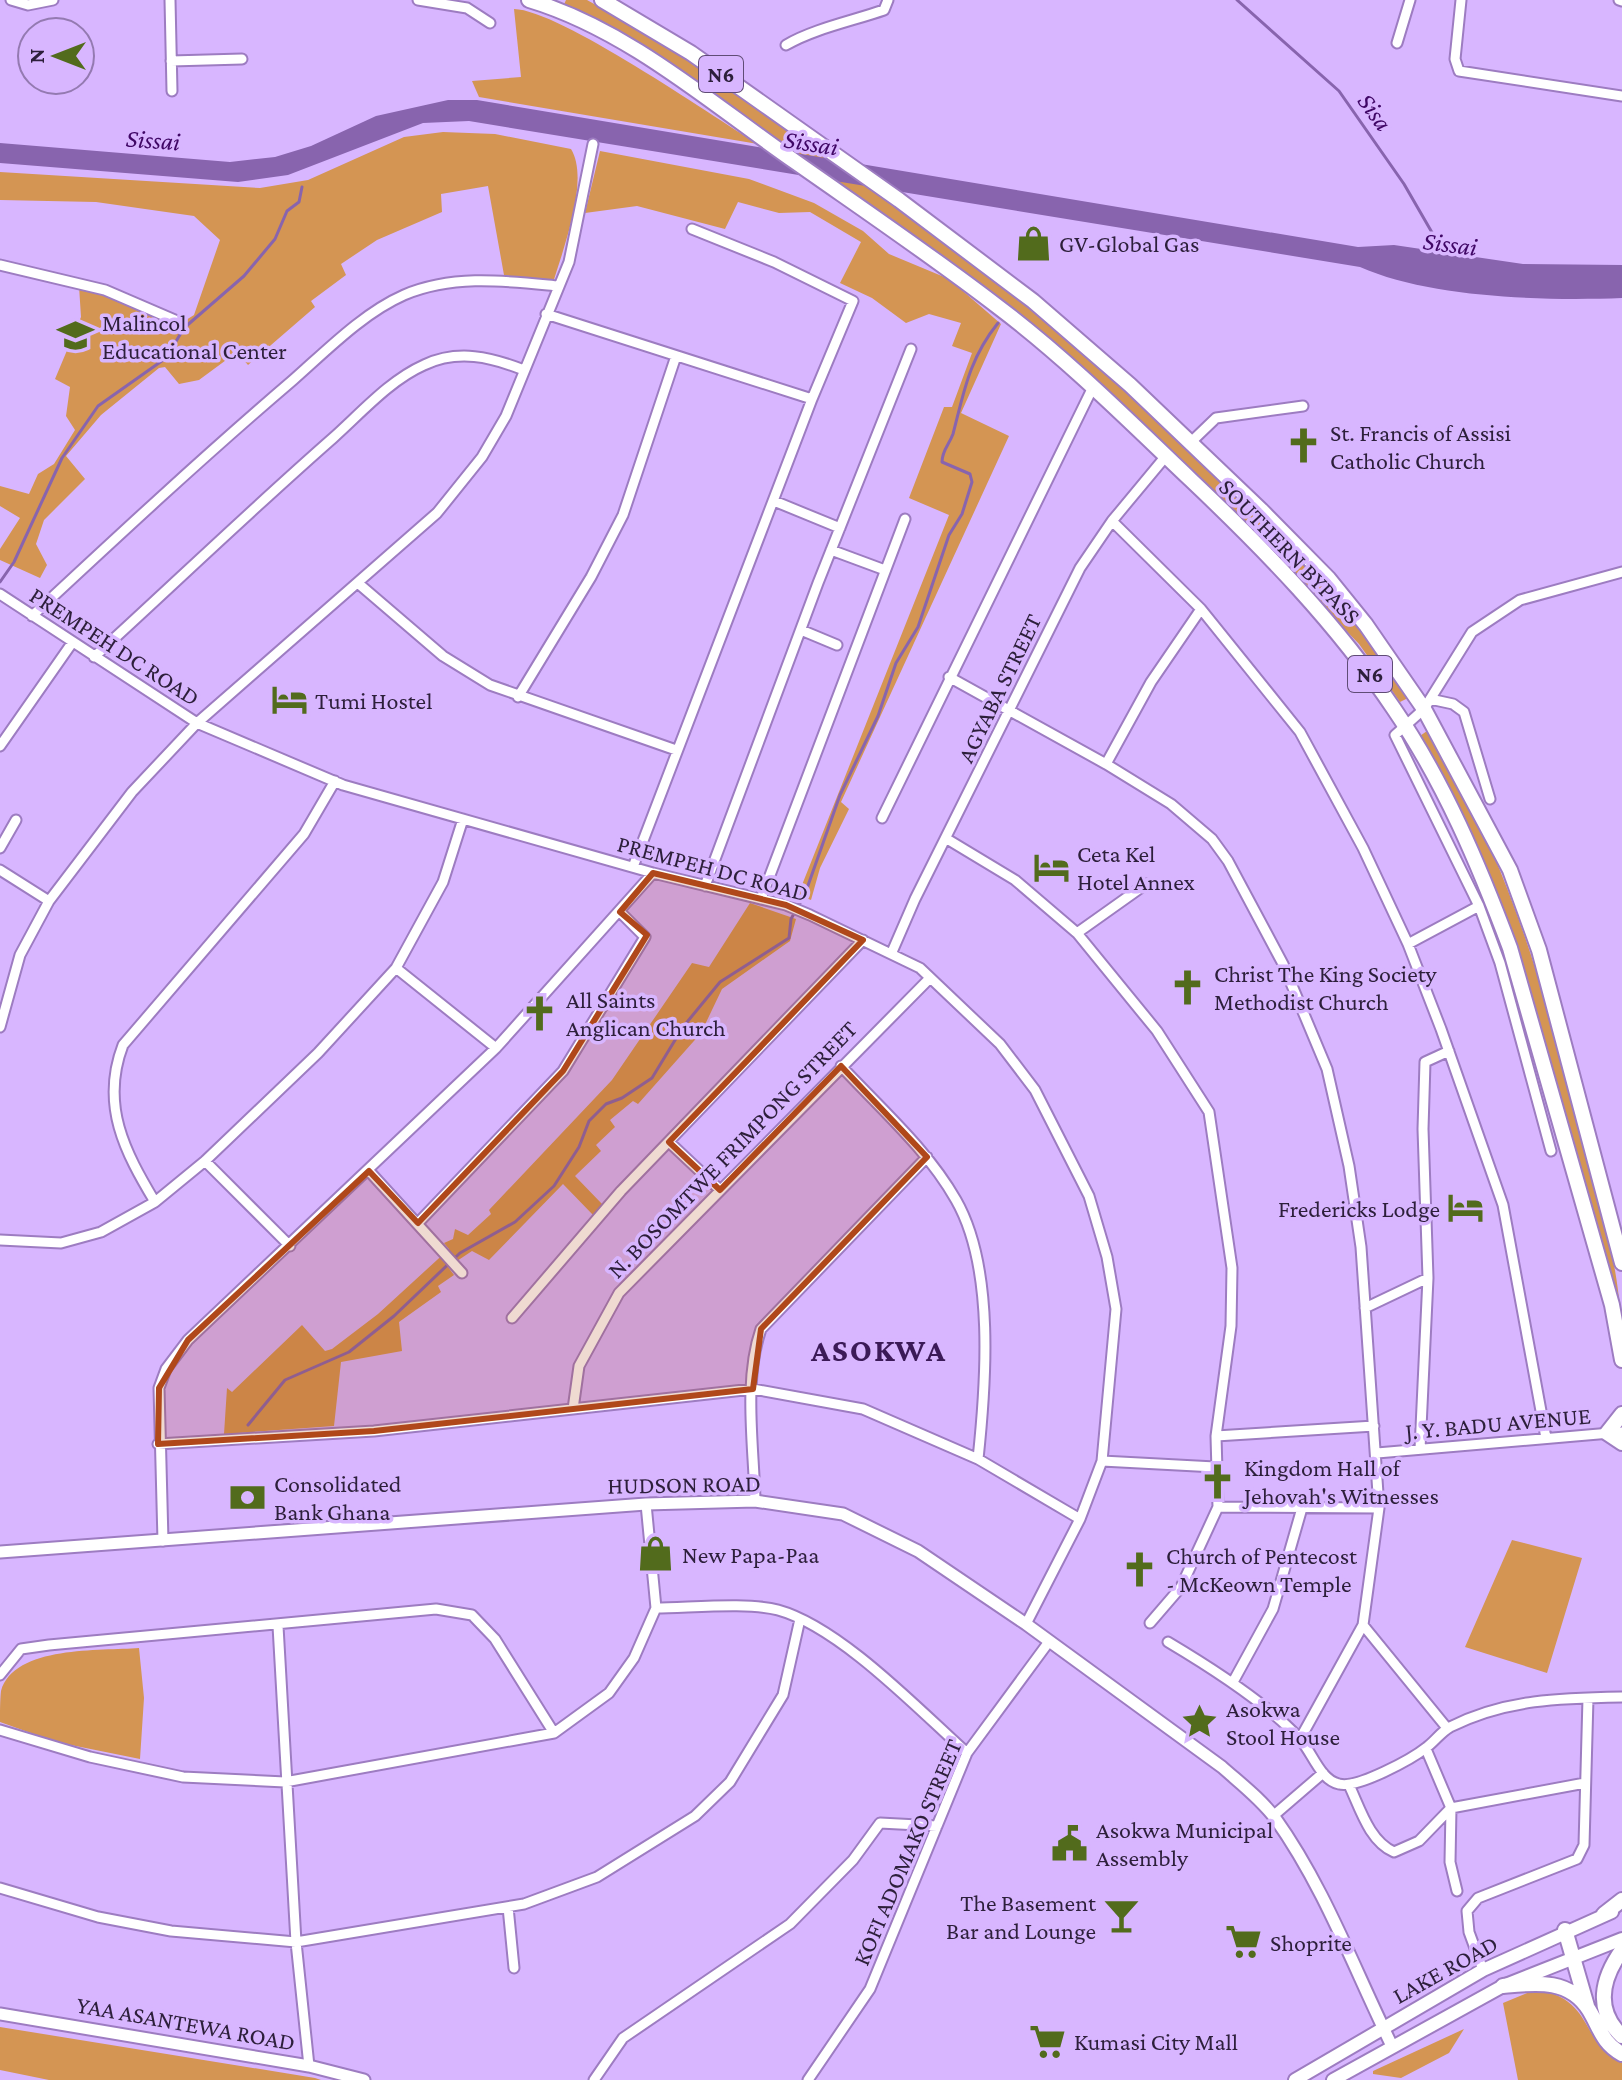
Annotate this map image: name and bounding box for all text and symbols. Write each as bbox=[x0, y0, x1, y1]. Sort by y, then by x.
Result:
north arrow bbox=[16, 16, 96, 96]
text: N bbox=[24, 49, 49, 64]
road number: N6 bbox=[699, 56, 743, 92]
water label: Sisa bbox=[1352, 88, 1398, 136]
water label: Sissai bbox=[125, 124, 181, 156]
water label: Sissai bbox=[782, 124, 840, 162]
shop icon: GV-Global Gas bbox=[1014, 224, 1052, 262]
water label: Sissai bbox=[1421, 226, 1479, 262]
place label: GV-Global Gas bbox=[1059, 230, 1199, 257]
place label: Malincol Educational Center bbox=[102, 309, 287, 364]
school or university icon: Malincol Educational Center bbox=[57, 317, 95, 355]
place label: St. Francis of Assisi Catholic Church bbox=[1330, 419, 1511, 474]
church icon: St. Francis of Assisi Catholic Church bbox=[1285, 427, 1323, 465]
street label: SOUTHERN BYPASS bbox=[1214, 473, 1366, 629]
street label: PREMPEH DC ROAD bbox=[25, 581, 205, 711]
street label: AGYABA STREET bbox=[951, 609, 1047, 767]
road number: N6 bbox=[1348, 656, 1392, 692]
hotel icon: Tumi Hostel bbox=[270, 681, 308, 719]
place label: Tumi Hostel bbox=[315, 687, 432, 714]
street label: PREMPEH DC ROAD bbox=[614, 829, 812, 907]
place label: Ceta Kel Hotel Annex bbox=[1077, 840, 1195, 895]
hotel icon: Ceta Kel Hotel Annex bbox=[1032, 848, 1070, 886]
place label: Christ The King Society Methodist Church bbox=[1214, 960, 1437, 1015]
church icon: Christ The King Society Methodist Church bbox=[1169, 968, 1207, 1006]
place label: All Saints Anglican Church bbox=[566, 986, 726, 1041]
church icon: All Saints Anglican Church bbox=[521, 994, 559, 1032]
street label: N. BOSOMTWE FRIMPONG STREET bbox=[602, 1015, 862, 1283]
hotel icon: Fredericks Lodge bbox=[1447, 1189, 1485, 1227]
place label: Fredericks Lodge bbox=[1278, 1195, 1440, 1222]
district label: ASOKWA bbox=[810, 1332, 947, 1368]
street label: J. Y. BADU AVENUE bbox=[1402, 1401, 1592, 1445]
place label: Kingdom Hall of Jehovah's Witnesses bbox=[1242, 1454, 1439, 1509]
church icon: Kingdom Hall of Jehovah's Witnesses bbox=[1199, 1462, 1237, 1500]
street label: HUDSON ROAD bbox=[607, 1469, 761, 1499]
place label: Consolidated Bank Ghana bbox=[274, 1470, 402, 1525]
bank icon: Consolidated Bank Ghana bbox=[229, 1478, 267, 1516]
shop icon: New Papa-Paa bbox=[637, 1535, 675, 1573]
place label: New Papa-Paa bbox=[682, 1541, 819, 1568]
place label: Church of Pentecost - McKeown Temple bbox=[1166, 1542, 1358, 1597]
church icon: Church of Pentecost - McKeown Temple bbox=[1121, 1550, 1159, 1588]
place label: Asokwa Stool House bbox=[1226, 1695, 1340, 1750]
place icon: Asokwa Stool House bbox=[1181, 1703, 1219, 1741]
street label: KOFI ADOMAKO STREET bbox=[847, 1735, 967, 1969]
place label: Asokwa Municipal Assembly bbox=[1096, 1816, 1273, 1871]
public building icon: Asokwa Municipal Assembly bbox=[1051, 1824, 1089, 1862]
place label: The Basement Bar and Lounge bbox=[946, 1889, 1097, 1944]
bar icon: The Basement Bar and Lounge bbox=[1103, 1897, 1141, 1935]
supermarket icon: Shoprite bbox=[1225, 1923, 1263, 1961]
place label: Shoprite bbox=[1270, 1929, 1352, 1956]
street label: LAKE ROAD bbox=[1388, 1929, 1502, 2009]
street label: YAA ASANTEWA ROAD bbox=[75, 1990, 297, 2056]
supermarket icon: Kumasi City Mall bbox=[1029, 2022, 1067, 2060]
place label: Kumasi City Mall bbox=[1074, 2028, 1238, 2055]

